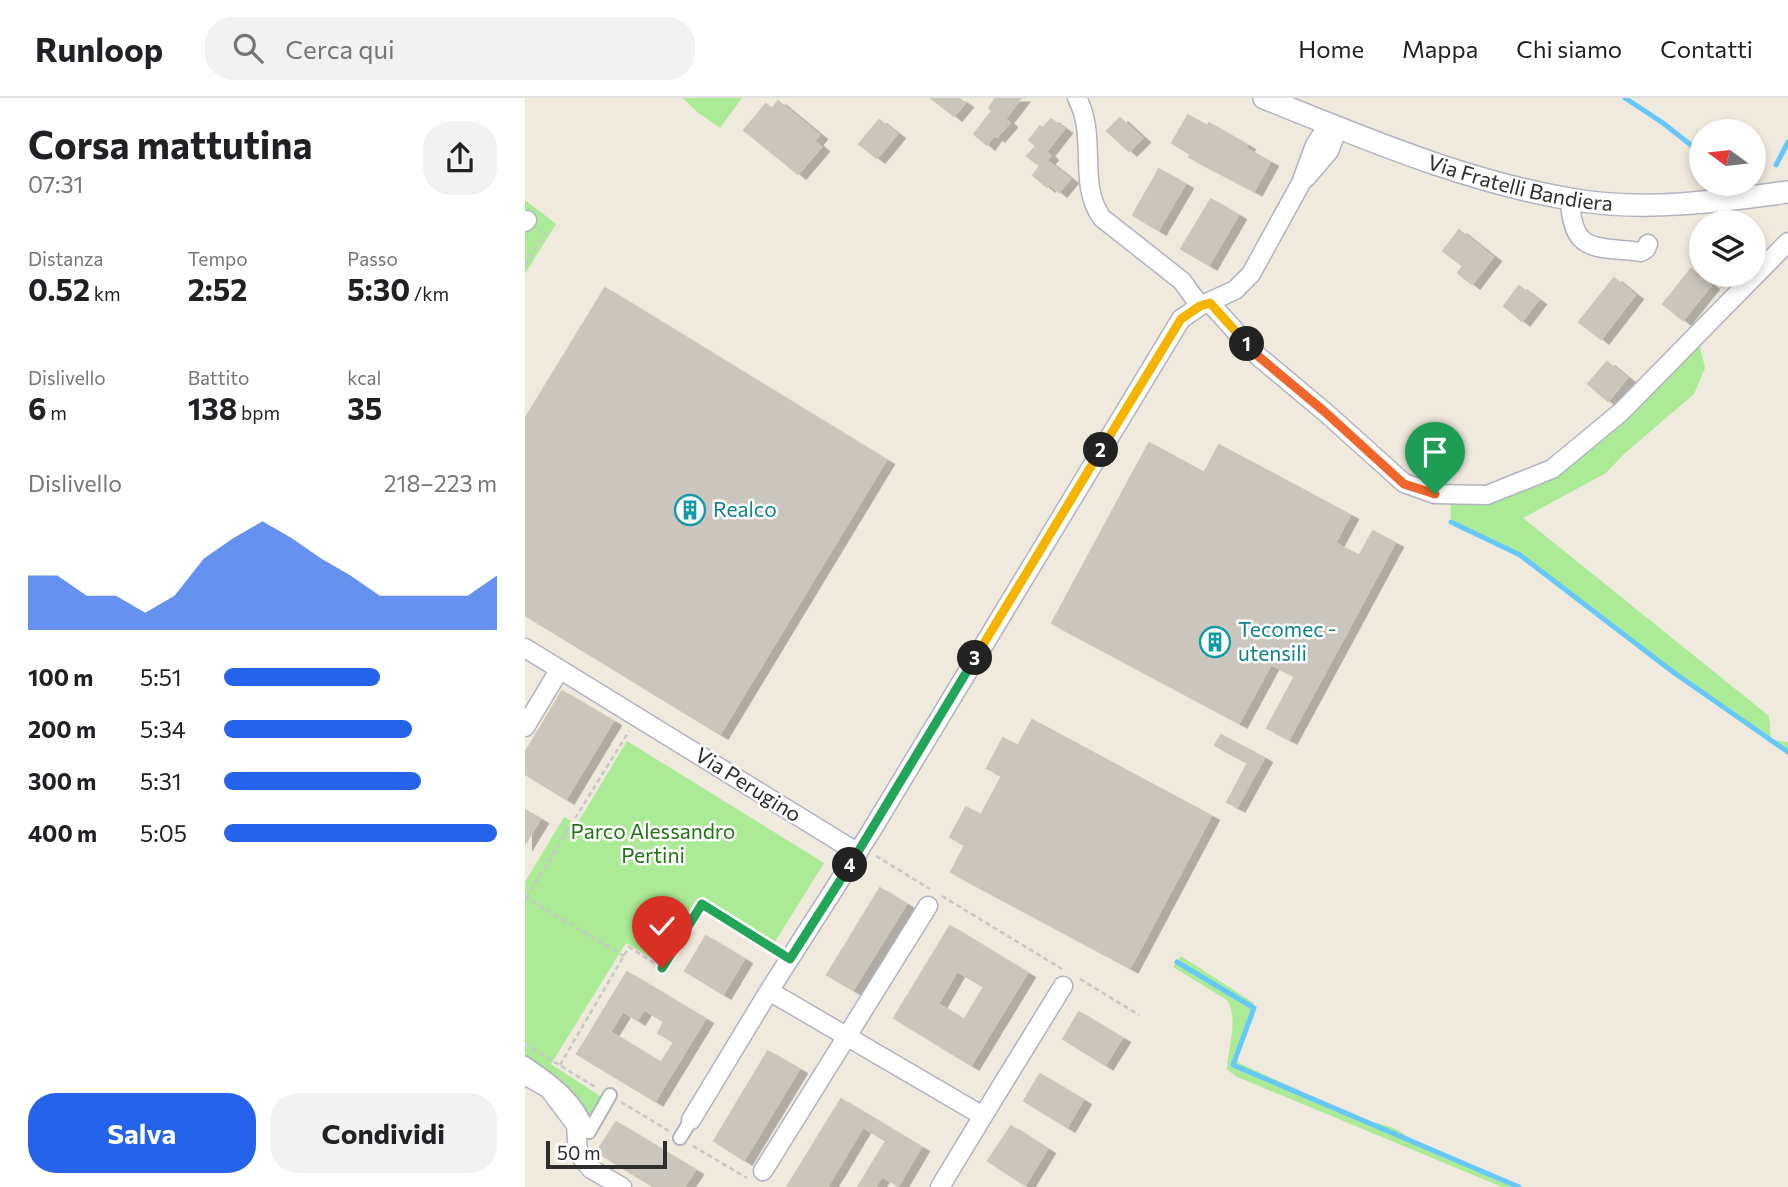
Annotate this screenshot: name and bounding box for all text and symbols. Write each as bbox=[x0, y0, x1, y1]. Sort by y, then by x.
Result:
search box bbox=[205, 17, 695, 80]
text: Runloop bbox=[35, 28, 163, 69]
icon: search bbox=[229, 29, 267, 67]
text: Cerca qui bbox=[285, 33, 395, 64]
text: Home bbox=[1298, 34, 1364, 63]
text: Mappa bbox=[1402, 34, 1478, 63]
text: Chi siamo bbox=[1516, 34, 1622, 63]
text: Contatti bbox=[1660, 34, 1753, 63]
north arrow bbox=[1689, 119, 1766, 196]
map controls bbox=[1689, 119, 1766, 287]
text: Corsa mattutina bbox=[28, 120, 312, 167]
button: share bbox=[423, 121, 497, 195]
street label: Via Fratelli Bandiera bbox=[1425, 148, 1614, 215]
text: 07:31 bbox=[28, 170, 83, 198]
button: layers bbox=[1689, 210, 1766, 287]
text: Distanza bbox=[28, 247, 103, 270]
text: Tempo bbox=[188, 247, 248, 270]
text: Passo bbox=[347, 247, 398, 270]
text: 0.52 bbox=[28, 270, 90, 307]
text: 2:52 bbox=[188, 270, 247, 307]
text: 5:30 bbox=[347, 270, 410, 307]
text: km bbox=[90, 282, 121, 305]
text: /km bbox=[410, 282, 449, 305]
pin: 1 bbox=[1229, 327, 1265, 362]
text: 1 bbox=[1242, 332, 1251, 355]
text: Dislivello bbox=[28, 366, 106, 389]
text: Battito bbox=[188, 366, 249, 389]
text: kcal bbox=[347, 366, 381, 389]
text: 6 bbox=[28, 389, 47, 426]
text: 138 bbox=[188, 389, 237, 426]
text: 35 bbox=[347, 389, 382, 426]
text: m bbox=[47, 401, 67, 424]
text: bpm bbox=[237, 401, 280, 424]
pin bbox=[1405, 422, 1465, 494]
pin: 2 bbox=[1083, 432, 1119, 468]
icon: arrive bbox=[1416, 433, 1454, 471]
text: 2 bbox=[1095, 438, 1106, 461]
text: Dislivello bbox=[28, 469, 122, 497]
text: 218–223 m bbox=[384, 469, 497, 497]
building icon: Realco bbox=[673, 493, 707, 527]
place label: Realco bbox=[713, 496, 777, 521]
place label: Tecomec - utensili bbox=[1238, 616, 1337, 665]
building icon: Tecomec - utensili bbox=[1198, 625, 1232, 659]
pin: 3 bbox=[958, 640, 993, 676]
text: 3 bbox=[969, 646, 980, 669]
text: 100 m bbox=[28, 663, 93, 691]
text: 5:51 bbox=[140, 663, 182, 691]
text: 200 m bbox=[28, 715, 96, 743]
text: 5:34 bbox=[140, 715, 186, 743]
street label: Via Perugino bbox=[691, 741, 806, 826]
text: 300 m bbox=[28, 767, 96, 795]
text: 5:31 bbox=[140, 767, 182, 795]
park label: Parco Alessandro Pertini bbox=[571, 818, 735, 867]
text: 400 m bbox=[28, 819, 97, 847]
text: 5:05 bbox=[140, 819, 187, 847]
pin: 4 bbox=[833, 848, 867, 882]
text: 4 bbox=[844, 853, 855, 876]
pin bbox=[632, 896, 692, 968]
icon: check bbox=[643, 907, 681, 945]
button: Salva bbox=[28, 1093, 256, 1173]
button: Condividi bbox=[270, 1093, 497, 1173]
scale bar bbox=[546, 1138, 667, 1170]
text: 50 m bbox=[557, 1141, 601, 1164]

